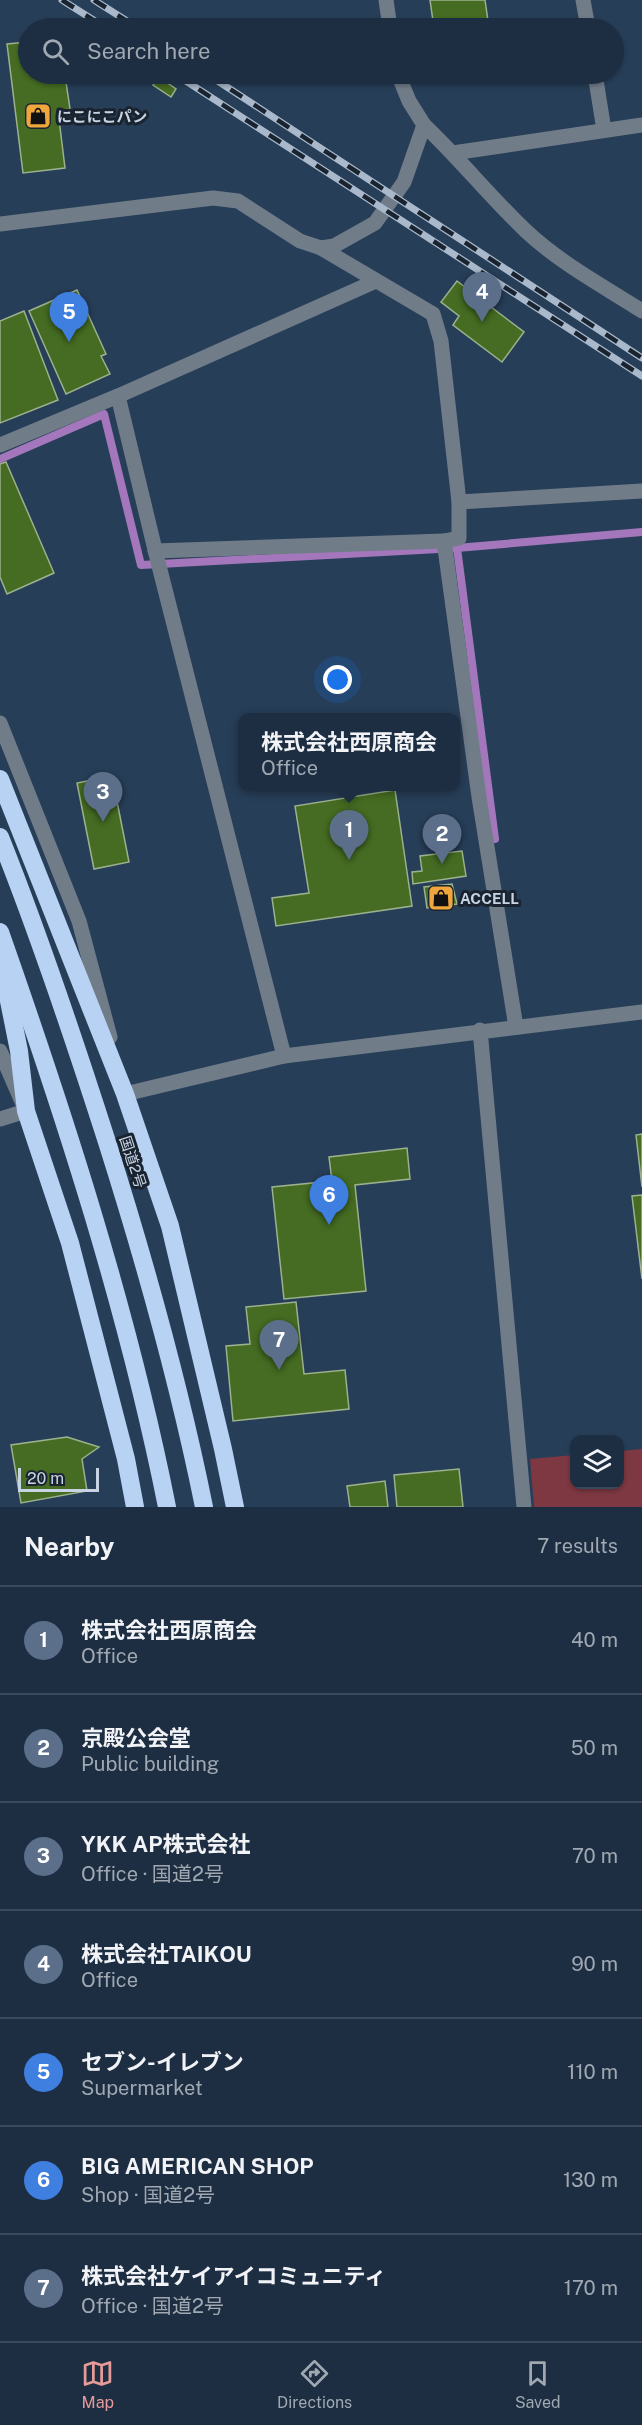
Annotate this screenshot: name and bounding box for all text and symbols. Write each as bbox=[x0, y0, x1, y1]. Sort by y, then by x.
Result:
search box bbox=[18, 18, 624, 84]
icon: search bbox=[39, 35, 72, 68]
text: Search here bbox=[87, 38, 211, 64]
shop icon: にこにこパン bbox=[23, 101, 53, 131]
place label: にこにこパン bbox=[57, 108, 147, 125]
pin: 4 bbox=[462, 272, 502, 322]
pin: 5 bbox=[50, 292, 88, 342]
your location bbox=[323, 665, 352, 694]
popup bbox=[238, 713, 460, 791]
text: 株式会社西原商会 bbox=[261, 729, 437, 755]
text: Office bbox=[261, 756, 318, 780]
pin: 3 bbox=[84, 772, 122, 822]
pin: 1 bbox=[330, 810, 368, 860]
pin: 2 bbox=[422, 814, 462, 864]
shop icon: ACCELL bbox=[426, 883, 456, 913]
place label: ACCELL bbox=[460, 890, 519, 907]
street label: 国道2号 bbox=[117, 1134, 149, 1190]
pin: 6 bbox=[310, 1176, 348, 1225]
pin: 7 bbox=[260, 1320, 298, 1370]
map controls bbox=[570, 1435, 624, 1489]
button: layers bbox=[570, 1435, 624, 1489]
scale bar bbox=[18, 1465, 99, 1492]
text: 20 m bbox=[27, 1469, 64, 1488]
text: Nearby bbox=[24, 1531, 114, 1562]
text: 7 results bbox=[537, 1534, 618, 1558]
text: 株式会社西原商会 bbox=[81, 1617, 257, 1643]
text: 1 bbox=[39, 1628, 48, 1652]
text: 40 m bbox=[571, 1628, 618, 1652]
text: Office bbox=[81, 1644, 138, 1668]
text: 京殿公会堂 bbox=[81, 1725, 191, 1751]
text: 2 bbox=[37, 1736, 50, 1760]
text: 50 m bbox=[571, 1736, 618, 1760]
text: Public building bbox=[81, 1752, 219, 1776]
text: YKK AP株式会社 bbox=[81, 1831, 251, 1857]
text: 3 bbox=[37, 1844, 50, 1868]
text: 70 m bbox=[572, 1844, 618, 1868]
text: Office · 国道2号 bbox=[81, 1862, 224, 1886]
text: 株式会社TAIKOU bbox=[81, 1941, 252, 1967]
text: 4 bbox=[37, 1952, 50, 1976]
text: 90 m bbox=[571, 1952, 618, 1976]
text: Office bbox=[81, 1968, 138, 1992]
text: セブン-イレブン bbox=[81, 2049, 244, 2075]
text: 5 bbox=[37, 2060, 50, 2084]
text: 110 m bbox=[567, 2060, 618, 2084]
text: Supermarket bbox=[81, 2076, 203, 2100]
text: BIG AMERICAN SHOP bbox=[81, 2153, 314, 2179]
text: 6 bbox=[37, 2168, 50, 2192]
text: 130 m bbox=[563, 2168, 618, 2192]
text: Shop · 国道2号 bbox=[81, 2183, 215, 2207]
text: 株式会社ケイアイコミュニティ bbox=[81, 2263, 386, 2289]
text: 7 bbox=[37, 2276, 50, 2300]
text: 170 m bbox=[564, 2276, 618, 2300]
text: Office · 国道2号 bbox=[81, 2294, 224, 2318]
tab: Map bbox=[81, 2357, 114, 2412]
tab: Directions bbox=[277, 2357, 352, 2412]
tab: Saved bbox=[515, 2357, 561, 2412]

